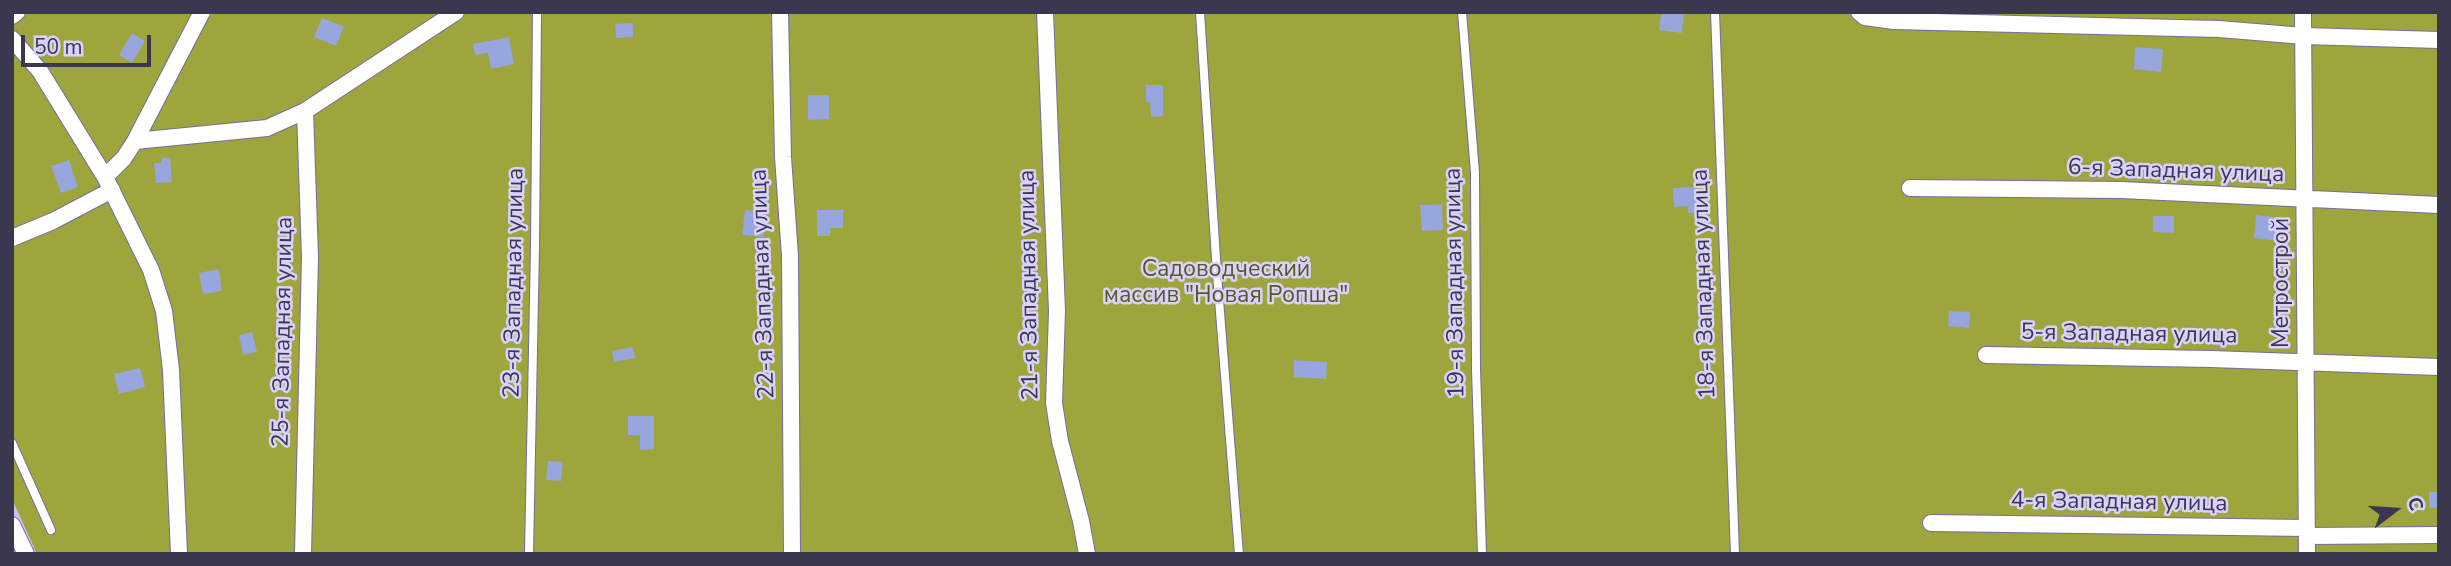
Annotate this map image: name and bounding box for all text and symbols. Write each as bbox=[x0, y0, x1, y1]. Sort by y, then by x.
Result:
scale bar bbox=[24, 21, 154, 65]
text: 50 m bbox=[34, 33, 83, 61]
street label: 6-я Западная улица bbox=[2067, 154, 2285, 190]
street label: 23-я Западная улица bbox=[499, 167, 531, 399]
street label: 19-я Западная улица bbox=[1440, 167, 1472, 399]
street label: 22-я Западная улица bbox=[746, 168, 782, 400]
street label: 18-я Западная улица bbox=[1687, 168, 1723, 400]
street label: 21-я Западная улица bbox=[1014, 169, 1046, 401]
street label: 25-я Западная улица bbox=[268, 216, 300, 448]
street label: Метрострой bbox=[2268, 218, 2296, 348]
park label: Садоводческий массив "Новая Ропша" bbox=[1104, 256, 1348, 310]
street label: 5-я Западная улица bbox=[2020, 319, 2238, 351]
north arrow bbox=[2360, 475, 2430, 545]
street label: 4-я Западная улица bbox=[2010, 487, 2228, 519]
text: С bbox=[2401, 494, 2429, 514]

